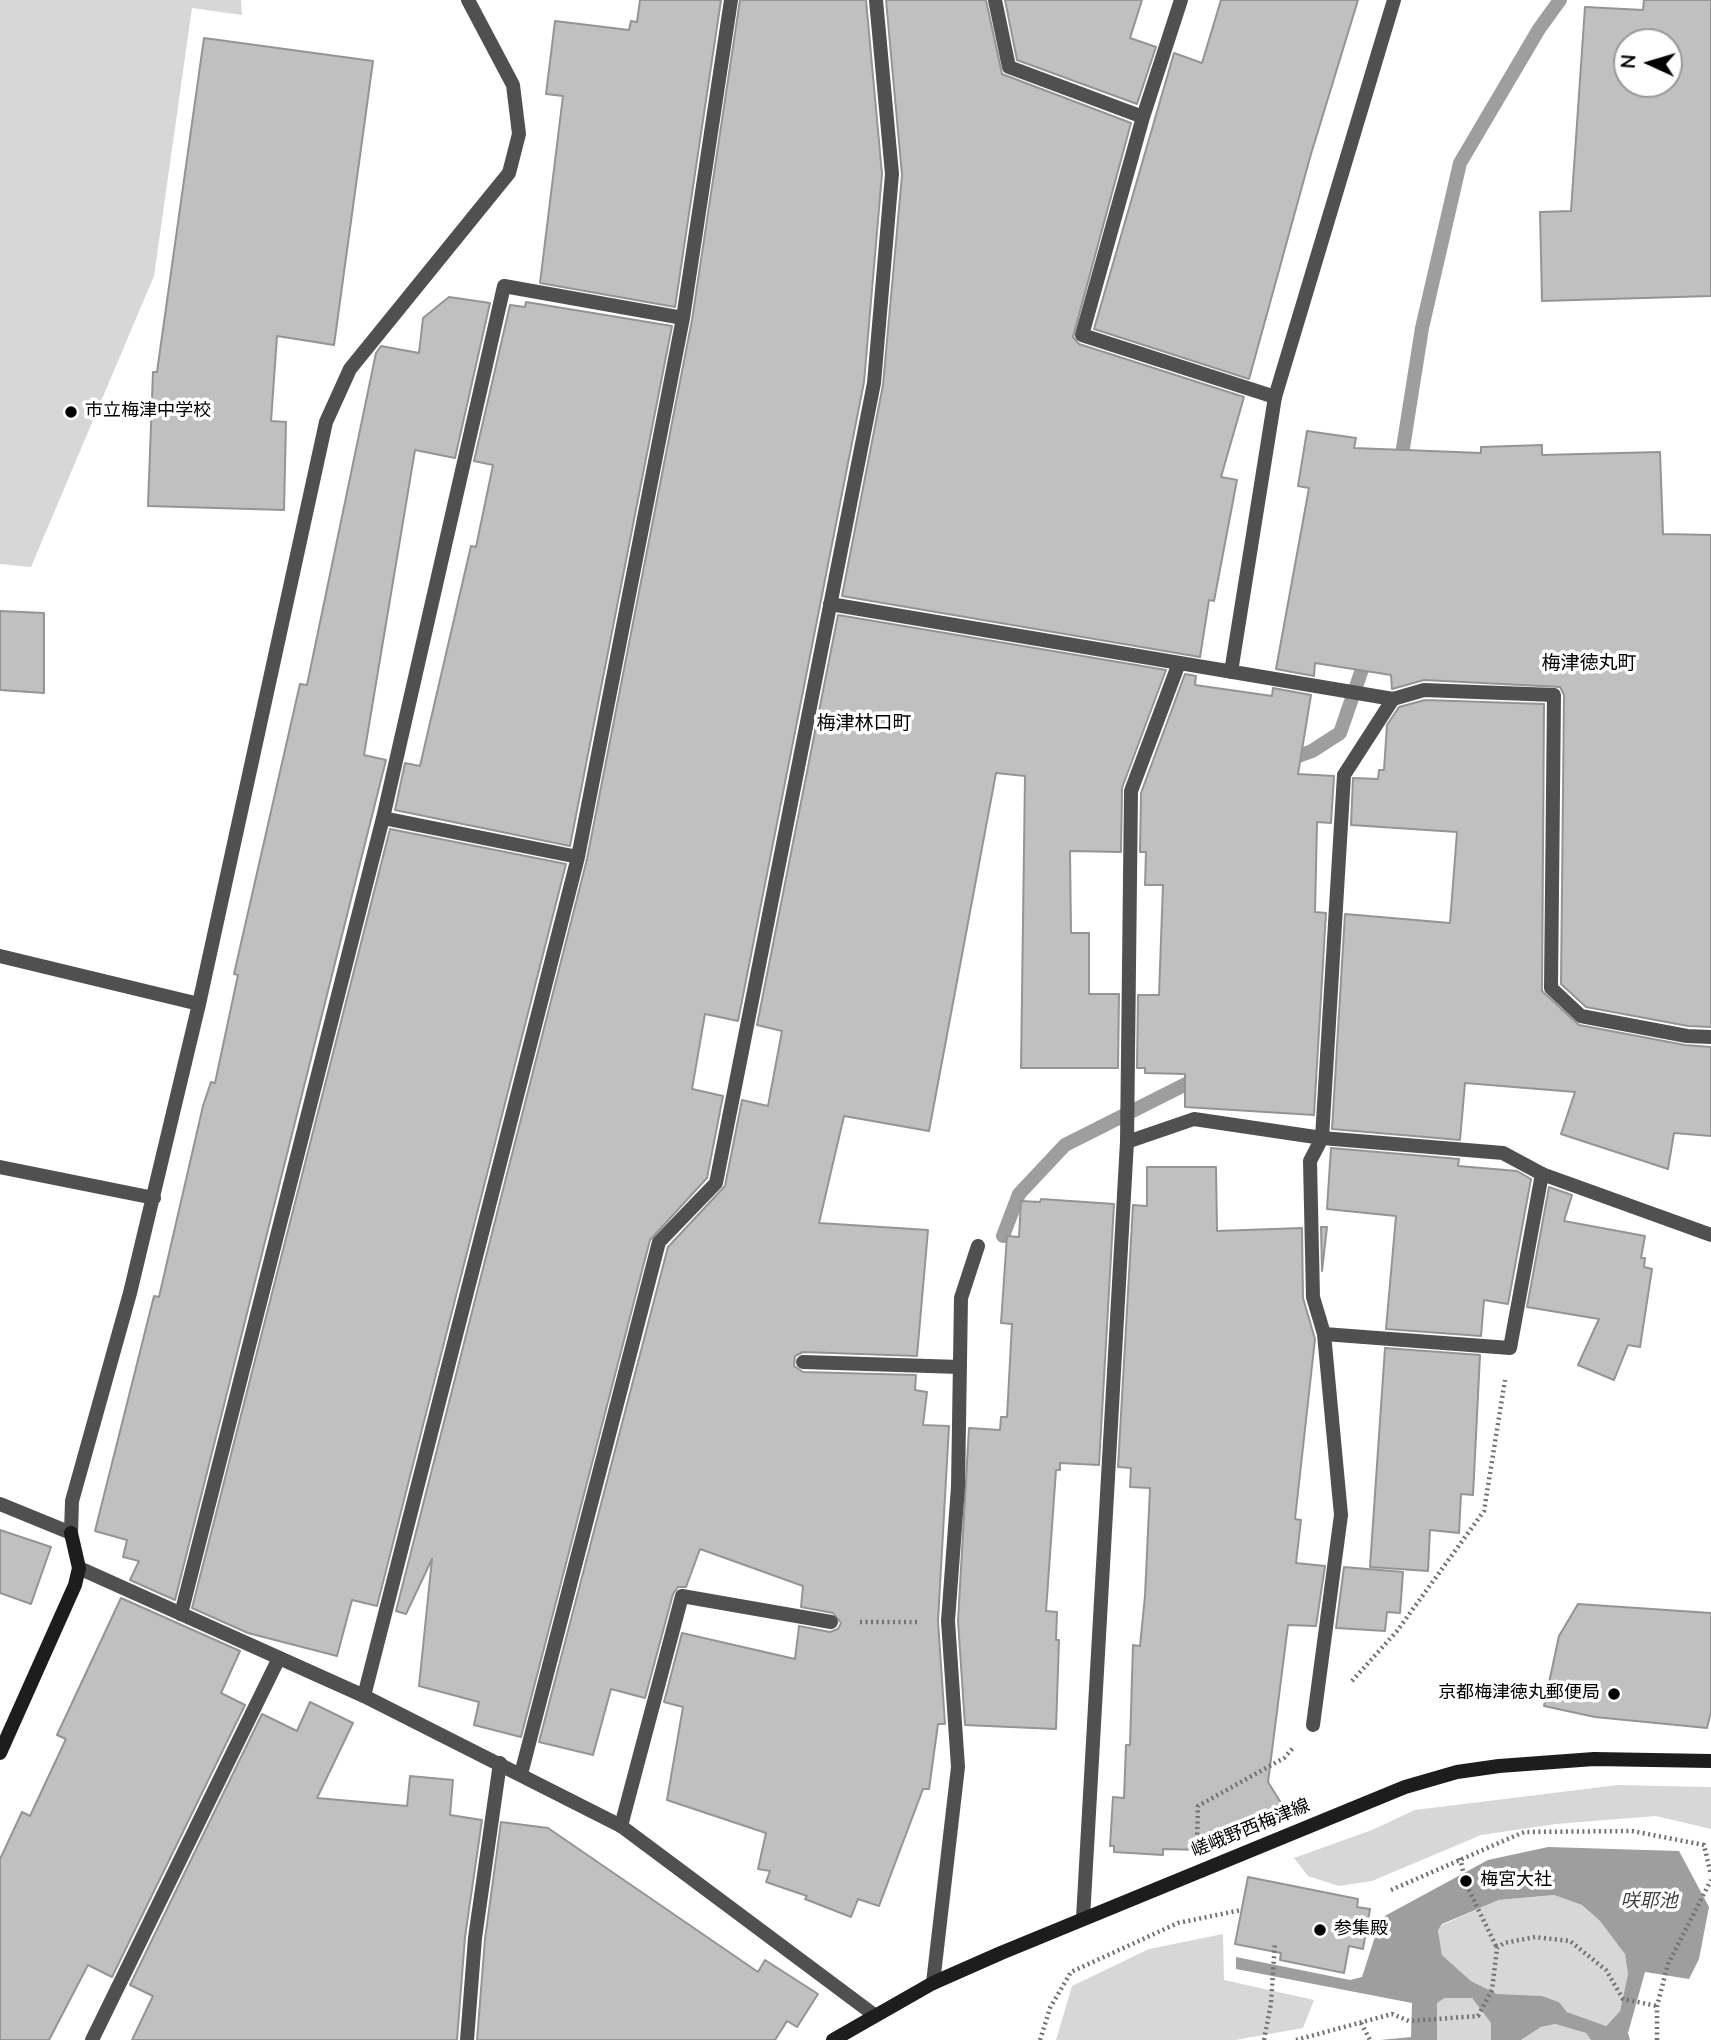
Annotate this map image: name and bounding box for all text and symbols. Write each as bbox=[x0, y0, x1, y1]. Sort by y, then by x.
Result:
north arrow bbox=[1613, 28, 1683, 98]
text: N bbox=[1616, 54, 1643, 70]
place label: 市立梅津中学校 bbox=[85, 401, 211, 423]
marker: 市立梅津中学校 bbox=[63, 404, 79, 420]
district label: 梅津徳丸町 bbox=[1542, 653, 1636, 675]
district label: 梅津林口町 bbox=[817, 713, 911, 735]
place label: 京都梅津徳丸郵便局 bbox=[1438, 1683, 1600, 1705]
marker: 京都梅津徳丸郵便局 bbox=[1606, 1686, 1622, 1702]
street label: 嵯峨野西梅津線 bbox=[1189, 1795, 1313, 1863]
place label: 梅宮大社 bbox=[1480, 1870, 1552, 1892]
marker: 梅宮大社 bbox=[1458, 1873, 1474, 1889]
water label: 咲耶池 bbox=[1621, 1891, 1677, 1913]
place label: 参集殿 bbox=[1334, 1919, 1388, 1941]
marker: 参集殿 bbox=[1312, 1922, 1328, 1938]

